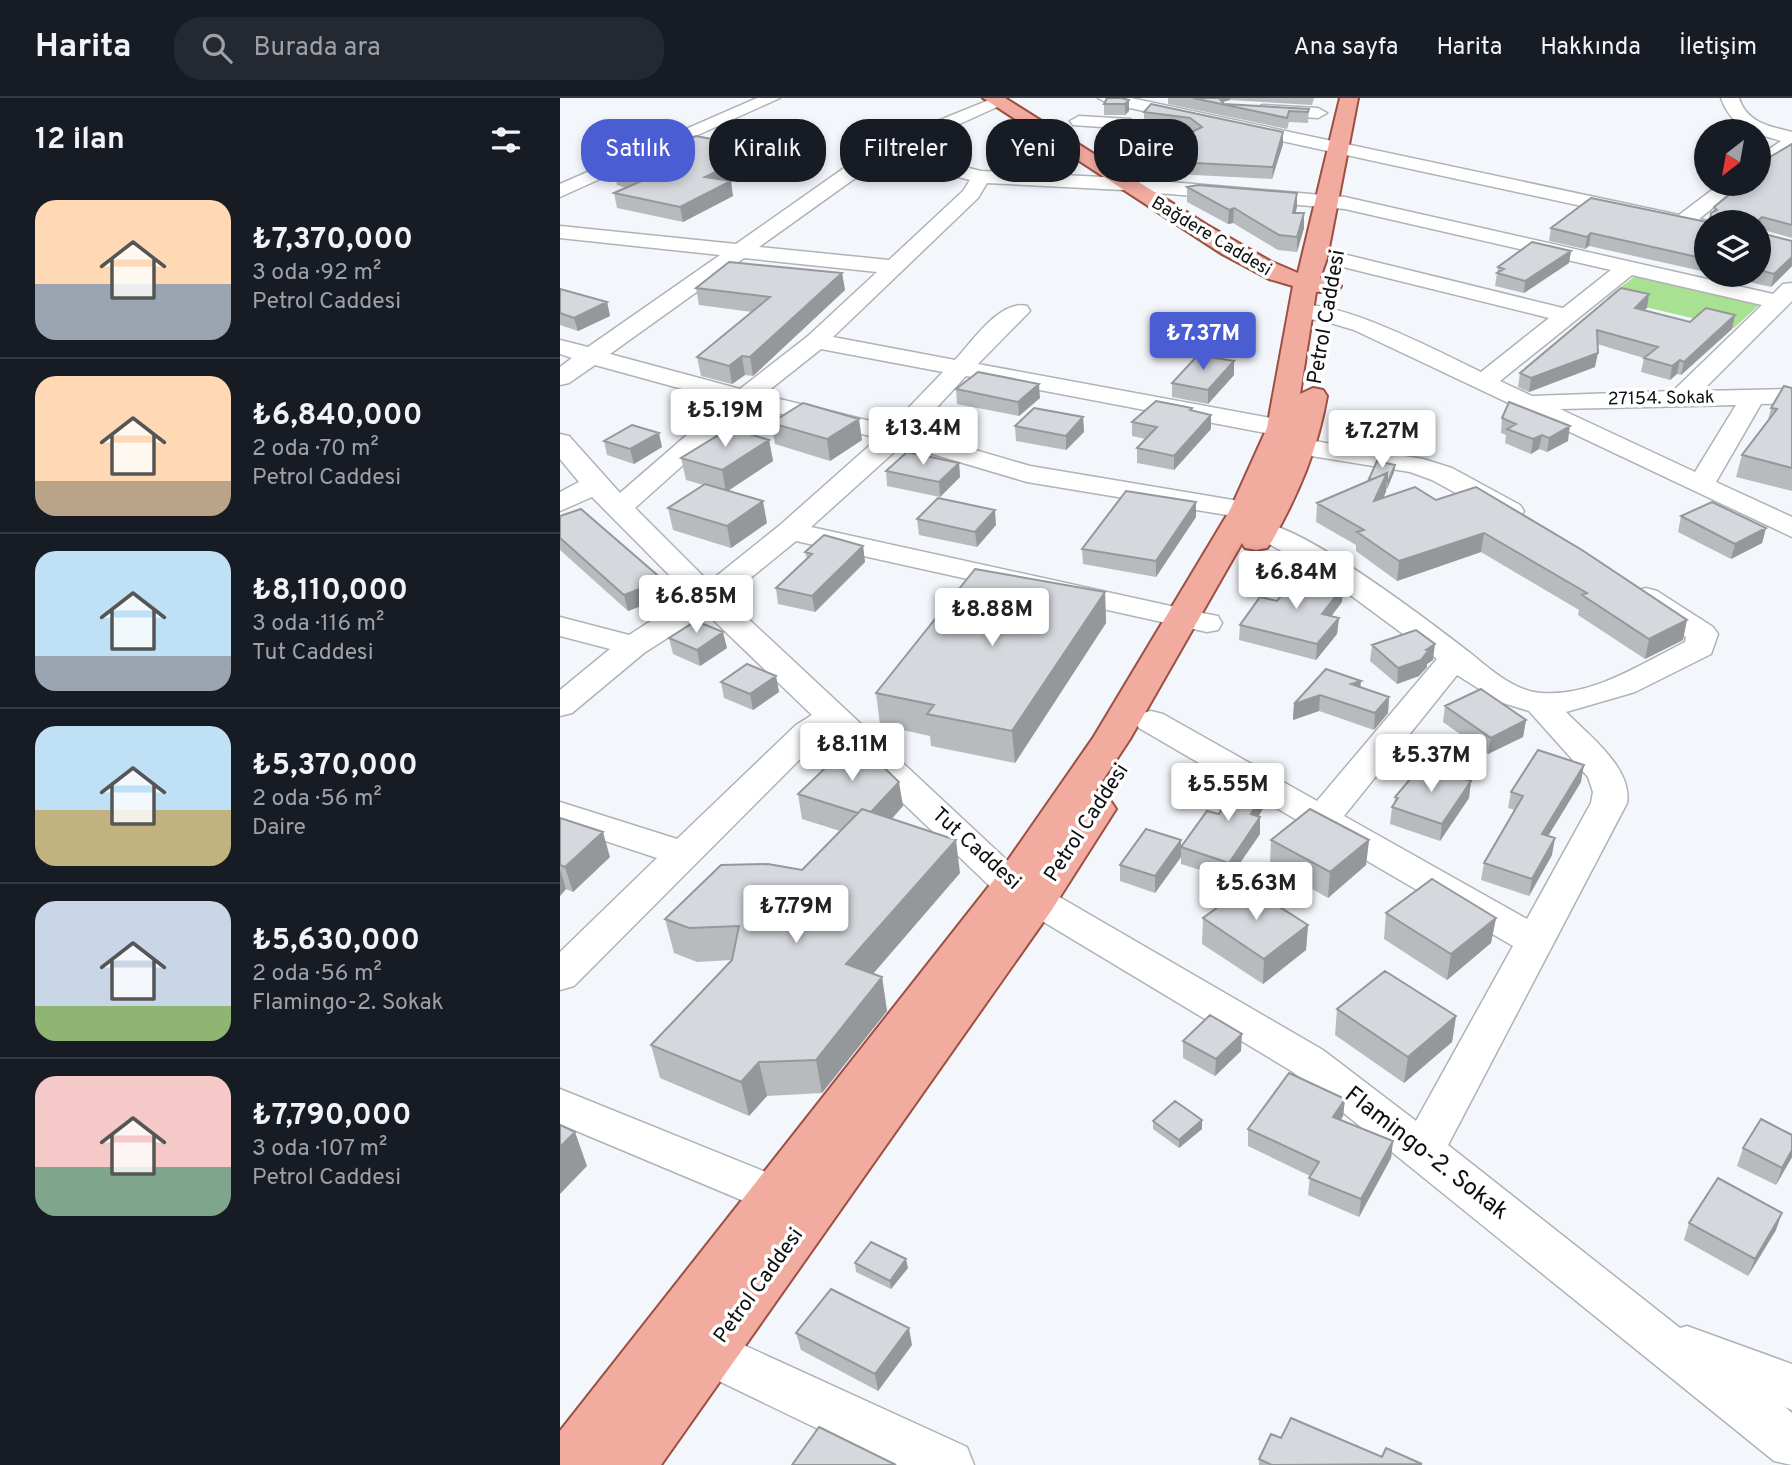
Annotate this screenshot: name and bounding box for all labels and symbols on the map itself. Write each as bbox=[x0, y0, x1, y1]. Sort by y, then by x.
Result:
north arrow bbox=[1694, 119, 1771, 196]
street label: Bağdere Caddesi bbox=[1147, 192, 1275, 282]
street label: Petrol Caddesi bbox=[1302, 248, 1352, 386]
pin: ₺7.37M bbox=[1146, 313, 1260, 372]
street label: 27154. Sokak bbox=[1607, 387, 1715, 411]
pin: ₺5.19M bbox=[668, 390, 782, 449]
pin: ₺13.4M bbox=[866, 408, 980, 467]
pin: ₺7.27M bbox=[1325, 410, 1439, 470]
pin: ₺6.84M bbox=[1239, 552, 1353, 611]
pin: ₺6.85M bbox=[639, 575, 753, 635]
pin: ₺8.88M bbox=[935, 588, 1049, 648]
pin: ₺8.11M bbox=[795, 724, 909, 783]
pin: ₺5.37M bbox=[1374, 734, 1488, 794]
street label: Petrol Caddesi bbox=[1039, 759, 1135, 887]
pin: ₺5.55M bbox=[1171, 764, 1285, 823]
street label: Tut Caddesi bbox=[926, 802, 1026, 896]
pin: ₺5.63M bbox=[1199, 862, 1313, 922]
pin: ₺7.79M bbox=[739, 886, 853, 945]
street label: Flamingo-2. Sokak bbox=[1338, 1081, 1514, 1227]
street label: Petrol Caddesi bbox=[708, 1223, 810, 1349]

